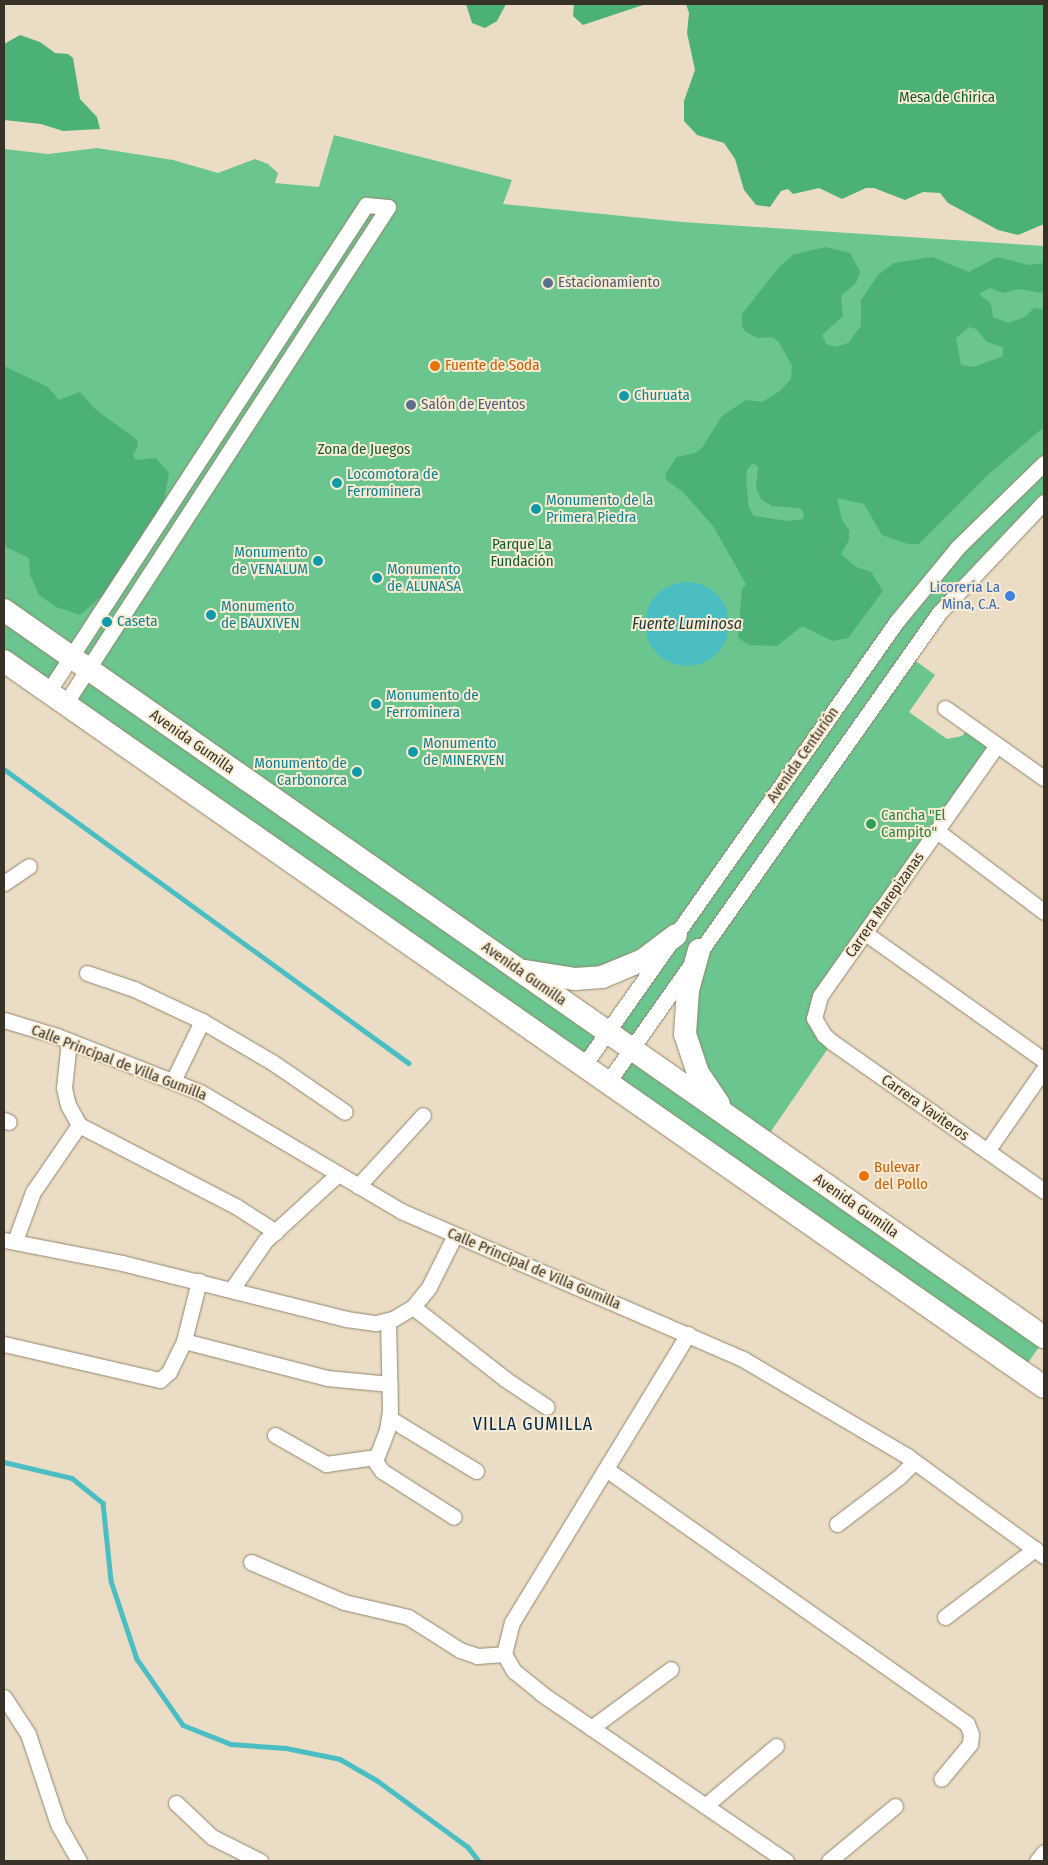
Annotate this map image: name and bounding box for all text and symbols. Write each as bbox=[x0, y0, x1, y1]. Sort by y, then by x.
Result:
park label: Mesa de Chirica bbox=[899, 89, 995, 107]
place label: Estacionamiento bbox=[558, 274, 660, 292]
marker: Estacionamiento bbox=[542, 277, 554, 289]
place label: Fuente de Soda bbox=[445, 357, 539, 375]
marker: Fuente de Soda bbox=[429, 360, 441, 372]
place label: Churuata bbox=[634, 387, 690, 405]
marker: Churuata bbox=[618, 390, 630, 402]
place label: Salón de Eventos bbox=[421, 396, 525, 414]
marker: Salón de Eventos bbox=[405, 399, 417, 411]
park label: Zona de Juegos bbox=[318, 441, 410, 459]
place label: Locomotora de Ferrominera bbox=[347, 465, 438, 500]
marker: Locomotora de Ferrominera bbox=[331, 477, 343, 489]
place label: Monumento de la Primera Piedra bbox=[546, 491, 653, 526]
marker: Monumento de la Primera Piedra bbox=[530, 503, 542, 515]
park label: Parque La Fundación bbox=[490, 535, 554, 570]
place label: Monumento de VENALUM bbox=[232, 543, 308, 578]
marker: Monumento de VENALUM bbox=[312, 555, 324, 567]
place label: Monumento de ALUNASA bbox=[387, 560, 461, 595]
marker: Monumento de ALUNASA bbox=[371, 572, 383, 584]
place label: Licorería La Mina, C.A. bbox=[930, 578, 1000, 613]
marker: Licorería La Mina, C.A. bbox=[1004, 590, 1016, 602]
place label: Monumento de BAUXIVEN bbox=[221, 597, 300, 632]
marker: Monumento de BAUXIVEN bbox=[205, 609, 217, 621]
place label: Caseta bbox=[117, 613, 158, 631]
water label: Fuente Luminosa bbox=[632, 614, 742, 634]
marker: Caseta bbox=[101, 616, 113, 628]
place label: Monumento de Ferrominera bbox=[386, 686, 479, 721]
marker: Monumento de Ferrominera bbox=[370, 698, 382, 710]
street label: Avenida Centurión bbox=[763, 704, 843, 806]
street label: Avenida Gumilla bbox=[146, 706, 238, 778]
place label: Monumento de MINERVEN bbox=[423, 734, 505, 769]
marker: Monumento de MINERVEN bbox=[407, 746, 419, 758]
place label: Monumento de Carbonorca bbox=[254, 754, 347, 789]
marker: Monumento de Carbonorca bbox=[351, 766, 363, 778]
place label: Cancha "El Campito" bbox=[881, 806, 945, 841]
marker: Cancha "El Campito" bbox=[865, 818, 877, 830]
street label: Carrera Marepizanas bbox=[842, 849, 928, 961]
street label: Avenida Gumilla bbox=[478, 938, 570, 1010]
street label: Calle Principal de Villa Gumilla bbox=[29, 1021, 209, 1105]
street label: Carrera Yaviteros bbox=[878, 1071, 972, 1145]
place label: Bulevar del Pollo bbox=[874, 1158, 928, 1193]
street label: Avenida Gumilla bbox=[810, 1170, 902, 1242]
marker: Bulevar del Pollo bbox=[858, 1170, 870, 1182]
street label: Calle Principal de Villa Gumilla bbox=[445, 1224, 623, 1314]
district label: VILLA GUMILLA bbox=[471, 1413, 595, 1435]

